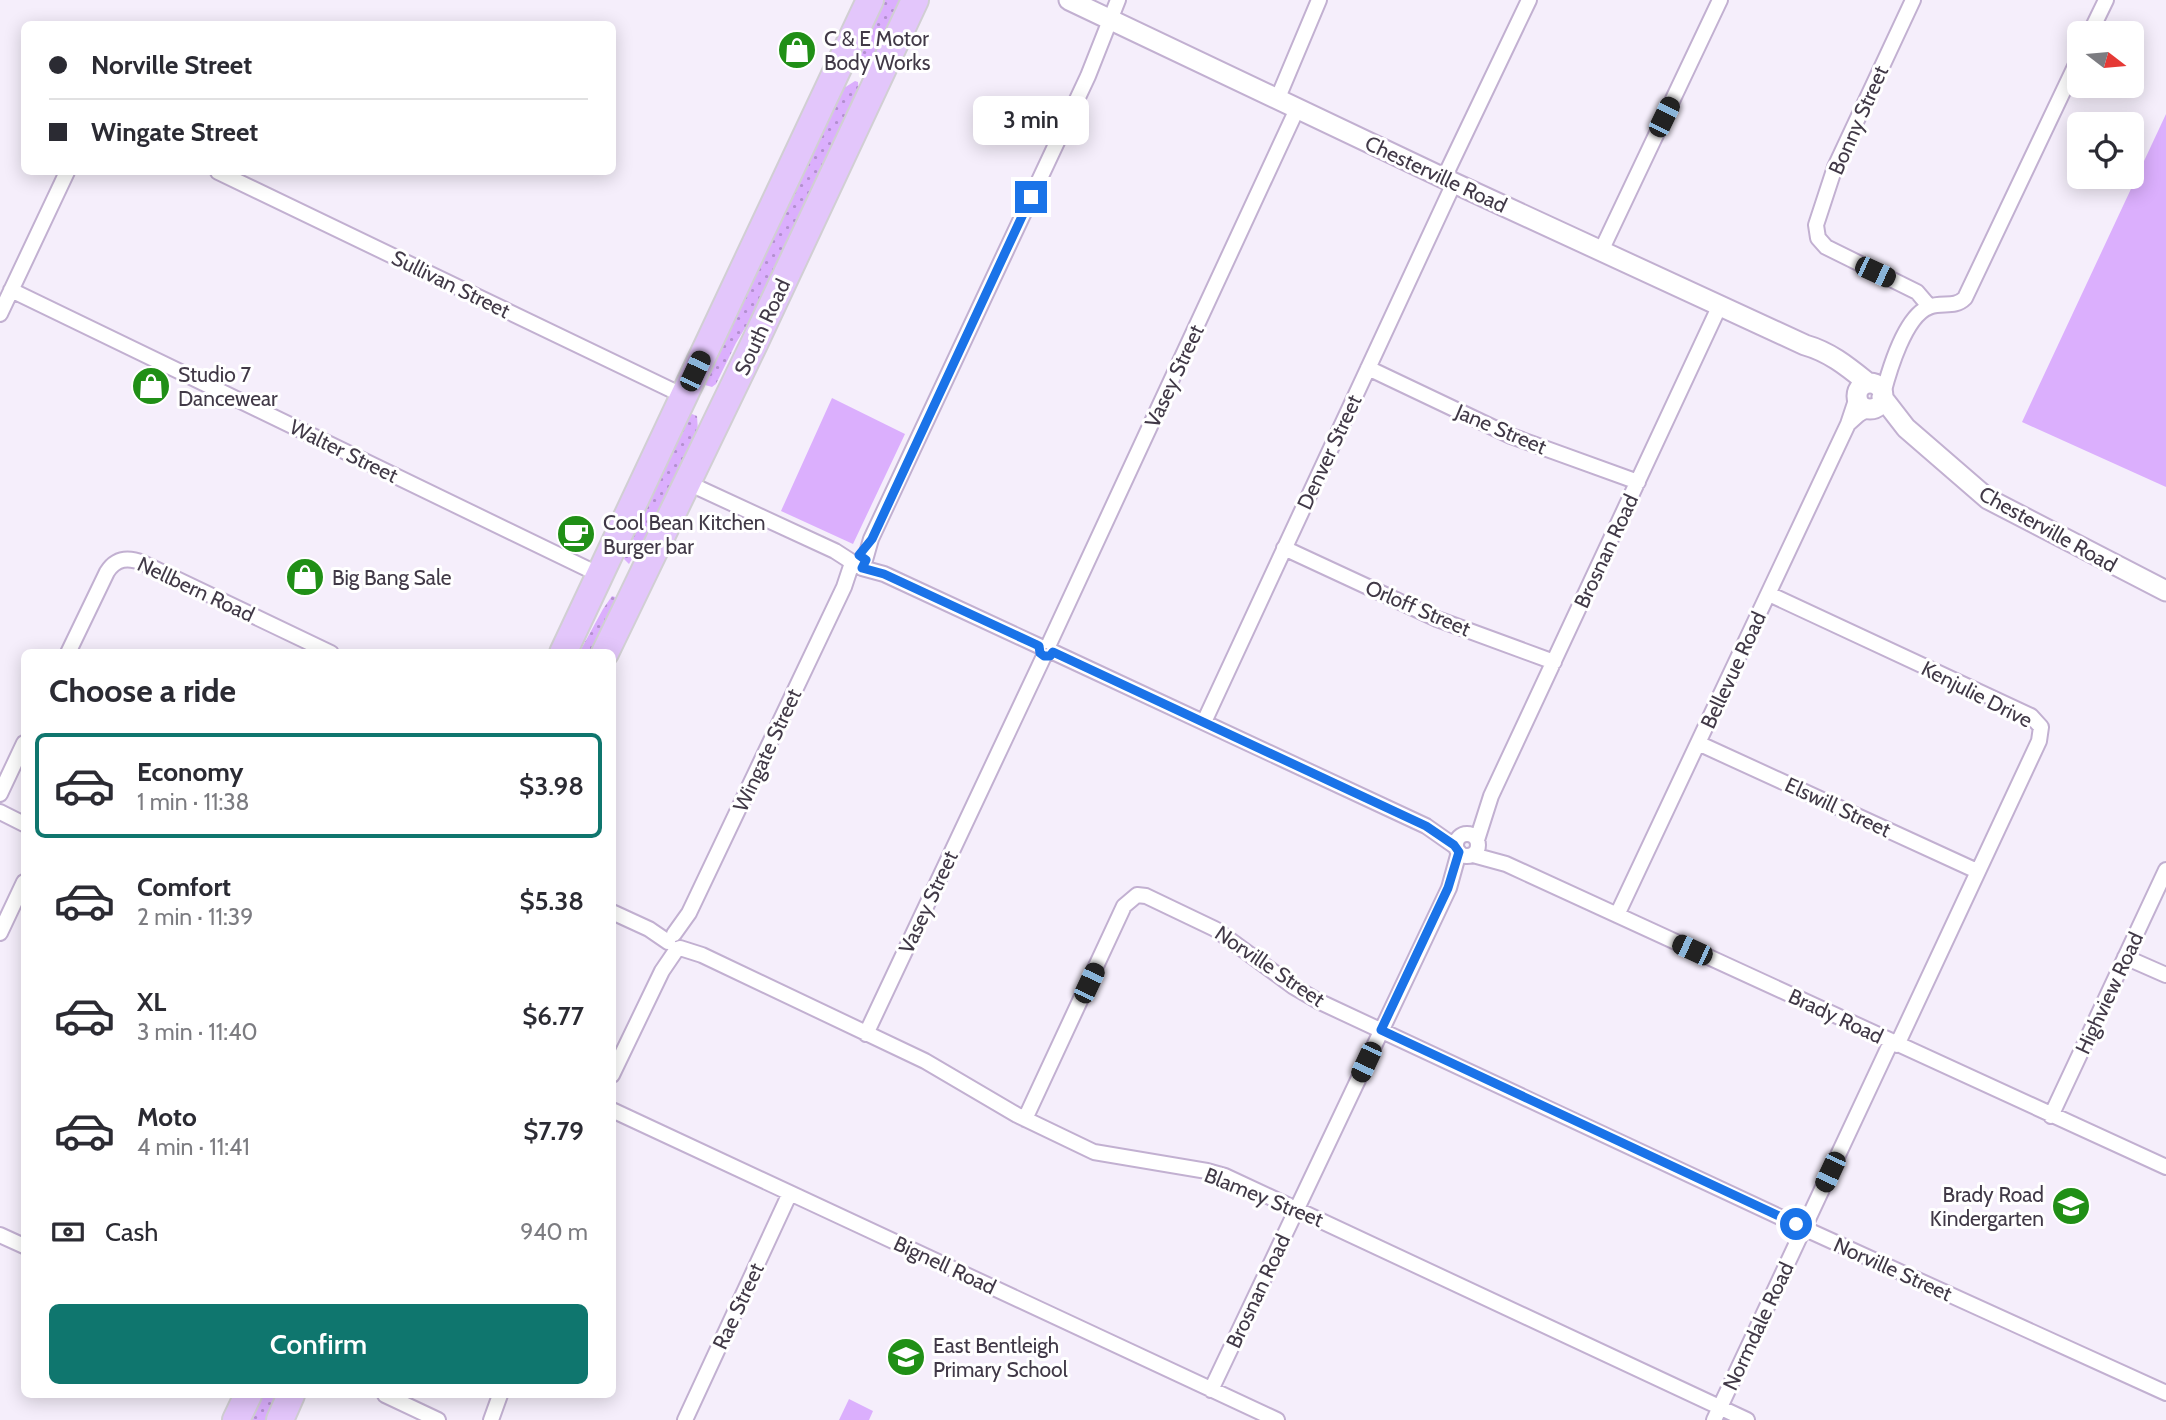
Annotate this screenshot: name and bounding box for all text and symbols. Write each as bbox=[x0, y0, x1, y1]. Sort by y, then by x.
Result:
north arrow bbox=[2067, 21, 2144, 98]
map controls bbox=[2067, 21, 2144, 189]
place label: C & E Motor Body Works bbox=[824, 26, 931, 75]
shop icon: C & E Motor Body Works bbox=[776, 29, 818, 71]
text: Norville Street bbox=[91, 49, 252, 81]
street label: Bonny Street bbox=[1823, 62, 1893, 178]
car bbox=[1646, 94, 1683, 140]
callout: 3 min bbox=[973, 96, 1089, 144]
text: 3 min bbox=[1003, 106, 1059, 134]
button: locate bbox=[2067, 112, 2144, 189]
text: Wingate Street bbox=[91, 116, 258, 148]
street label: Chesterville Road bbox=[1361, 130, 1511, 218]
route end bbox=[1015, 181, 1047, 213]
street label: Sullivan Street bbox=[388, 245, 514, 323]
car bbox=[1852, 254, 1899, 290]
street label: South Road bbox=[729, 275, 795, 379]
street label: Vasey Street bbox=[1139, 321, 1209, 431]
car bbox=[677, 348, 714, 394]
place label: Studio 7 Dancewear bbox=[178, 362, 278, 411]
shop icon: Studio 7 Dancewear bbox=[130, 365, 172, 407]
street label: Denver Street bbox=[1292, 391, 1366, 513]
street label: Jane Street bbox=[1451, 398, 1550, 459]
street label: Walter Street bbox=[286, 414, 402, 488]
street label: Chesterville Road bbox=[1975, 481, 2121, 577]
street label: Brosnan Road bbox=[1569, 490, 1643, 612]
place label: Cool Bean Kitchen Burger bar bbox=[603, 510, 766, 559]
cafe icon: Cool Bean Kitchen Burger bar bbox=[555, 513, 597, 555]
street label: Nellbern Road bbox=[134, 551, 258, 627]
shop icon: Big Bang Sale bbox=[284, 556, 326, 598]
place label: Big Bang Sale bbox=[332, 565, 452, 590]
street label: Orloff Street bbox=[1362, 575, 1474, 641]
street label: Bellevue Road bbox=[1695, 608, 1771, 732]
street label: Kenjulie Drive bbox=[1917, 655, 2037, 734]
text: Choose a ride bbox=[49, 671, 236, 710]
street label: Wingate Street bbox=[728, 685, 806, 815]
icon: car bbox=[53, 754, 116, 817]
text: Economy bbox=[137, 756, 243, 788]
text: $3.98 bbox=[519, 770, 584, 802]
street label: Elswill Street bbox=[1781, 772, 1895, 842]
text: 1 min · 11:38 bbox=[137, 788, 250, 816]
street label: Vasey Street bbox=[893, 847, 963, 957]
icon: car bbox=[53, 869, 116, 932]
text: Comfort bbox=[137, 871, 231, 903]
text: $5.38 bbox=[519, 885, 584, 917]
text: 2 min · 11:39 bbox=[137, 903, 253, 931]
street label: Norville Street bbox=[1210, 920, 1330, 1012]
street label: Highview Road bbox=[2070, 928, 2148, 1058]
car bbox=[1669, 932, 1716, 968]
car bbox=[1071, 960, 1108, 1006]
street label: Brady Road bbox=[1785, 983, 1887, 1049]
icon: car bbox=[53, 984, 116, 1047]
text: XL bbox=[137, 986, 166, 1018]
text: $6.77 bbox=[522, 1000, 584, 1032]
text: 3 min · 11:40 bbox=[137, 1018, 257, 1046]
car bbox=[1348, 1039, 1385, 1085]
icon: car bbox=[53, 1099, 116, 1162]
text: Moto bbox=[137, 1101, 197, 1133]
text: $7.79 bbox=[523, 1115, 584, 1147]
text: 4 min · 11:41 bbox=[137, 1133, 250, 1161]
car bbox=[1812, 1149, 1849, 1195]
street label: Blamey Street bbox=[1201, 1162, 1327, 1232]
place label: Brady Road Kindergarten bbox=[1930, 1182, 2044, 1231]
school or university icon: Brady Road Kindergarten bbox=[2050, 1185, 2092, 1227]
route start bbox=[1780, 1208, 1812, 1240]
icon: cash bbox=[49, 1213, 87, 1251]
text: Cash bbox=[105, 1216, 158, 1248]
text: 940 m bbox=[520, 1218, 588, 1246]
street label: Bignell Road bbox=[890, 1230, 1000, 1300]
street label: Brosnan Road bbox=[1221, 1230, 1295, 1352]
street label: Norville Street bbox=[1830, 1232, 1956, 1306]
street label: Normdale Road bbox=[1717, 1258, 1799, 1394]
street label: Rae Street bbox=[707, 1259, 769, 1353]
button: Confirm bbox=[49, 1304, 588, 1384]
place label: East Bentleigh Primary School bbox=[933, 1333, 1068, 1382]
school or university icon: East Bentleigh Primary School bbox=[885, 1336, 927, 1378]

